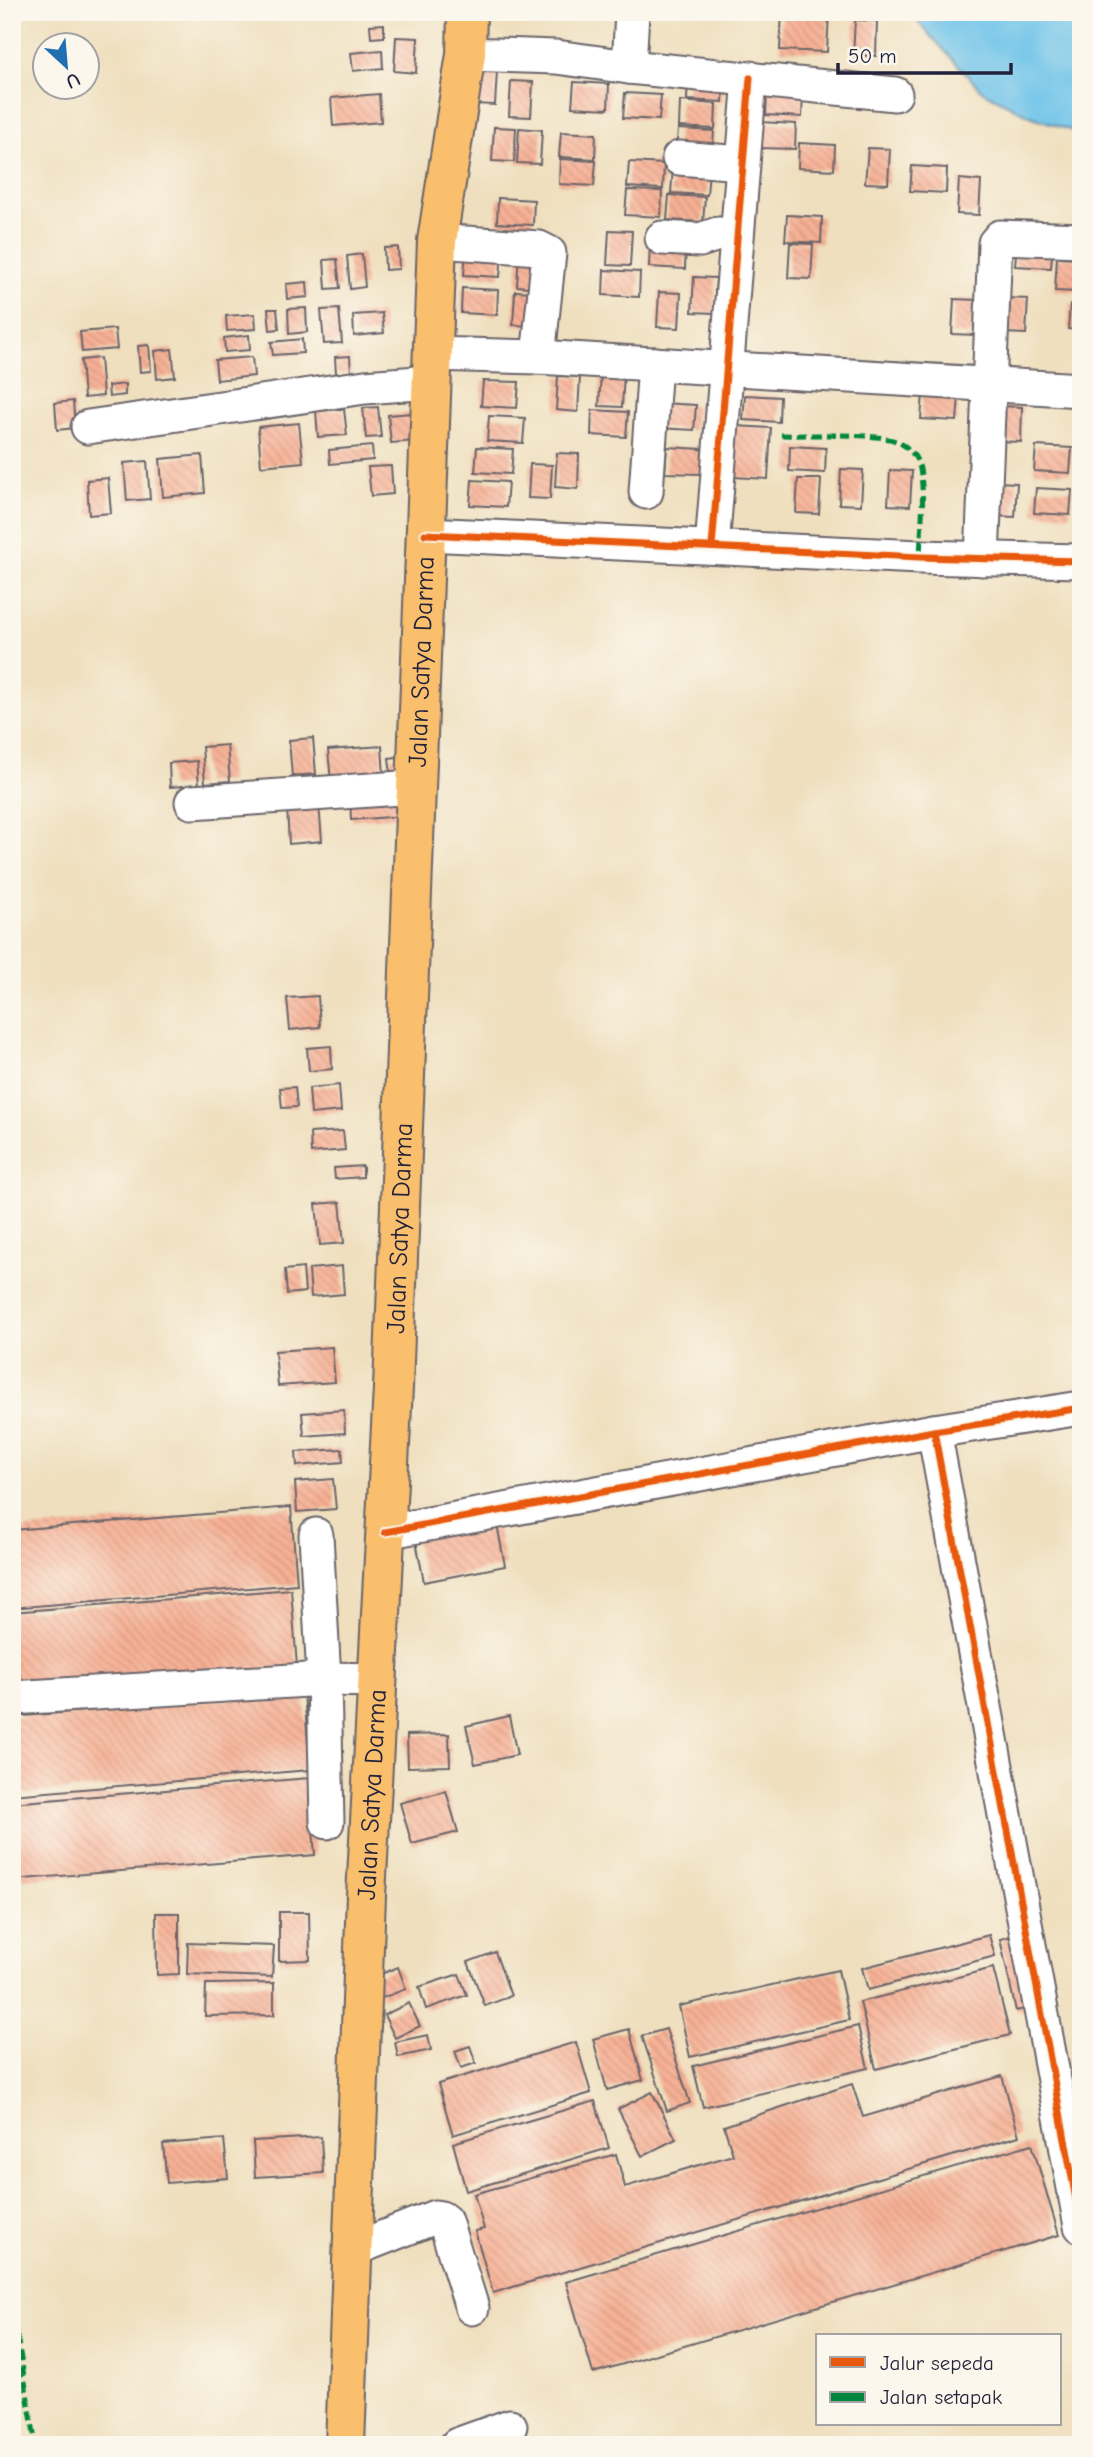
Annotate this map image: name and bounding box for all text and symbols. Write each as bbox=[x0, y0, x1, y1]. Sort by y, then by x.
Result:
north arrow bbox=[32, 32, 102, 102]
scale bar bbox=[838, 32, 1011, 76]
text: 50 m bbox=[848, 44, 897, 68]
text: U bbox=[62, 68, 84, 93]
street label: Jalan Satya Darma bbox=[403, 556, 441, 768]
street label: Jalan Satya Darma bbox=[381, 1122, 419, 1334]
street label: Jalan Satya Darma bbox=[352, 1688, 393, 1901]
legend bbox=[816, 2334, 1062, 2426]
text: Jalur sepeda bbox=[880, 2351, 994, 2375]
text: Jalan setapak bbox=[880, 2385, 1002, 2409]

